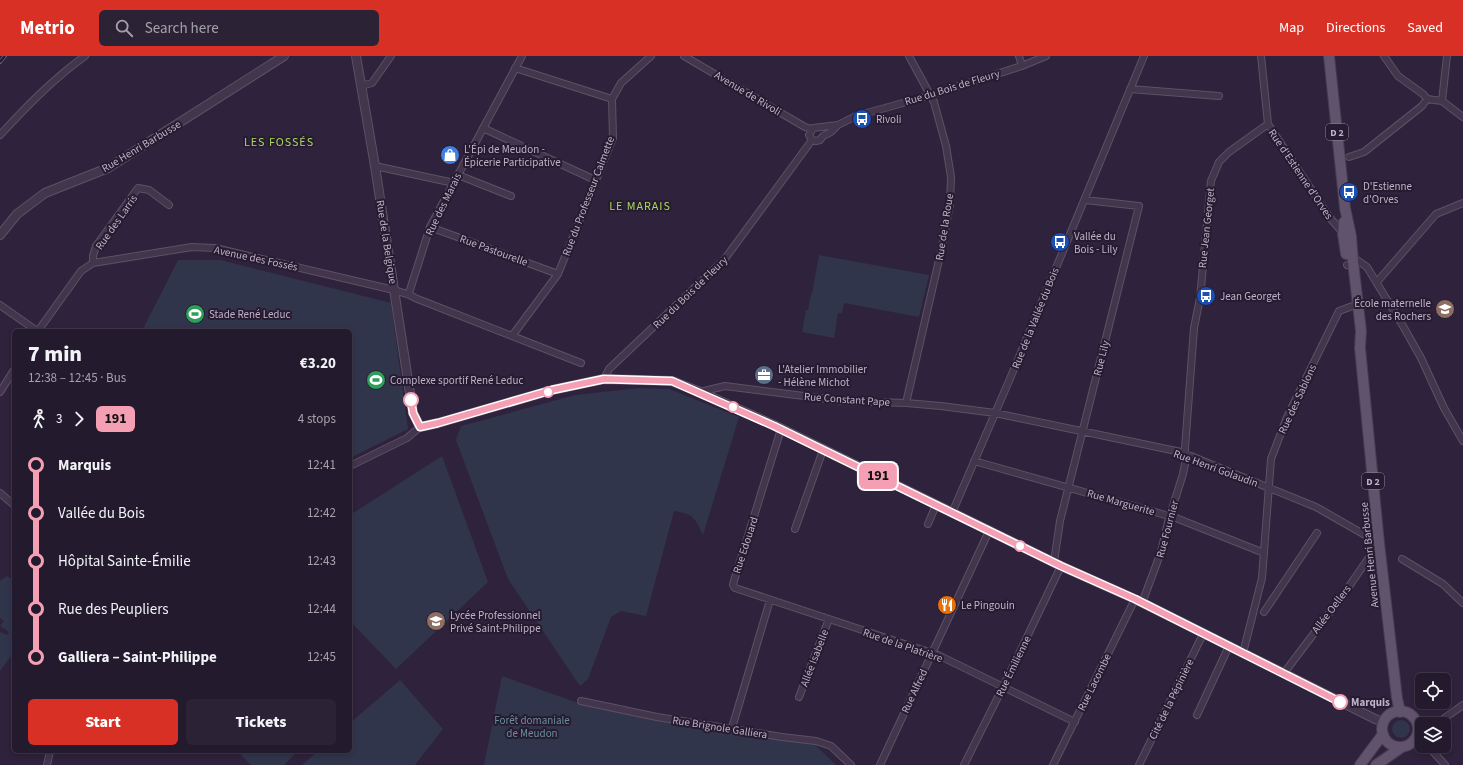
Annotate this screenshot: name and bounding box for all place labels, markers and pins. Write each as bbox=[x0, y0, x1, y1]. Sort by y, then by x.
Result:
bus stop icon: Rivoli bbox=[851, 108, 873, 130]
place label: Rivoli bbox=[876, 112, 902, 127]
place label: L'Épi de Meudon - Épicerie Participative bbox=[464, 142, 561, 170]
shop icon: L'Épi de Meudon - Épicerie Participative bbox=[439, 144, 461, 166]
place label: D'Estienne d'Orves bbox=[1363, 179, 1413, 207]
bus stop icon: D'Estienne d'Orves bbox=[1338, 181, 1360, 203]
place label: Vallée du Bois - Lily bbox=[1074, 229, 1118, 257]
bus stop icon: Vallée du Bois - Lily bbox=[1049, 231, 1071, 253]
bus stop icon: Jean Georget bbox=[1195, 285, 1217, 307]
place label: Jean Georget bbox=[1220, 289, 1281, 304]
place label: École maternelle des Rochers bbox=[1354, 296, 1432, 324]
school or university icon: École maternelle des Rochers bbox=[1434, 298, 1456, 320]
sports icon: Stade René Leduc bbox=[184, 303, 206, 325]
place label: Stade René Leduc bbox=[209, 307, 290, 322]
place label: L'Atelier Immobilier - Hélène Michot bbox=[778, 362, 867, 390]
office icon: L'Atelier Immobilier - Hélène Michot bbox=[753, 364, 775, 386]
sports icon: Complexe sportif René Leduc bbox=[365, 369, 387, 391]
place label: Complexe sportif René Leduc bbox=[390, 373, 523, 388]
unlabelled marker bbox=[542, 386, 554, 398]
unlabelled marker bbox=[403, 392, 419, 408]
unlabelled marker bbox=[727, 401, 739, 413]
unlabelled marker bbox=[1014, 540, 1026, 552]
restaurant icon: Le Pingouin bbox=[936, 594, 958, 616]
place label: Le Pingouin bbox=[961, 598, 1015, 613]
place label: Lycée Professionnel Privé Saint-Philippe bbox=[450, 608, 541, 636]
school or university icon: Lycée Professionnel Privé Saint-Philippe bbox=[425, 610, 447, 632]
marker: Marquis bbox=[1332, 694, 1348, 710]
place label: Marquis bbox=[1351, 695, 1390, 710]

